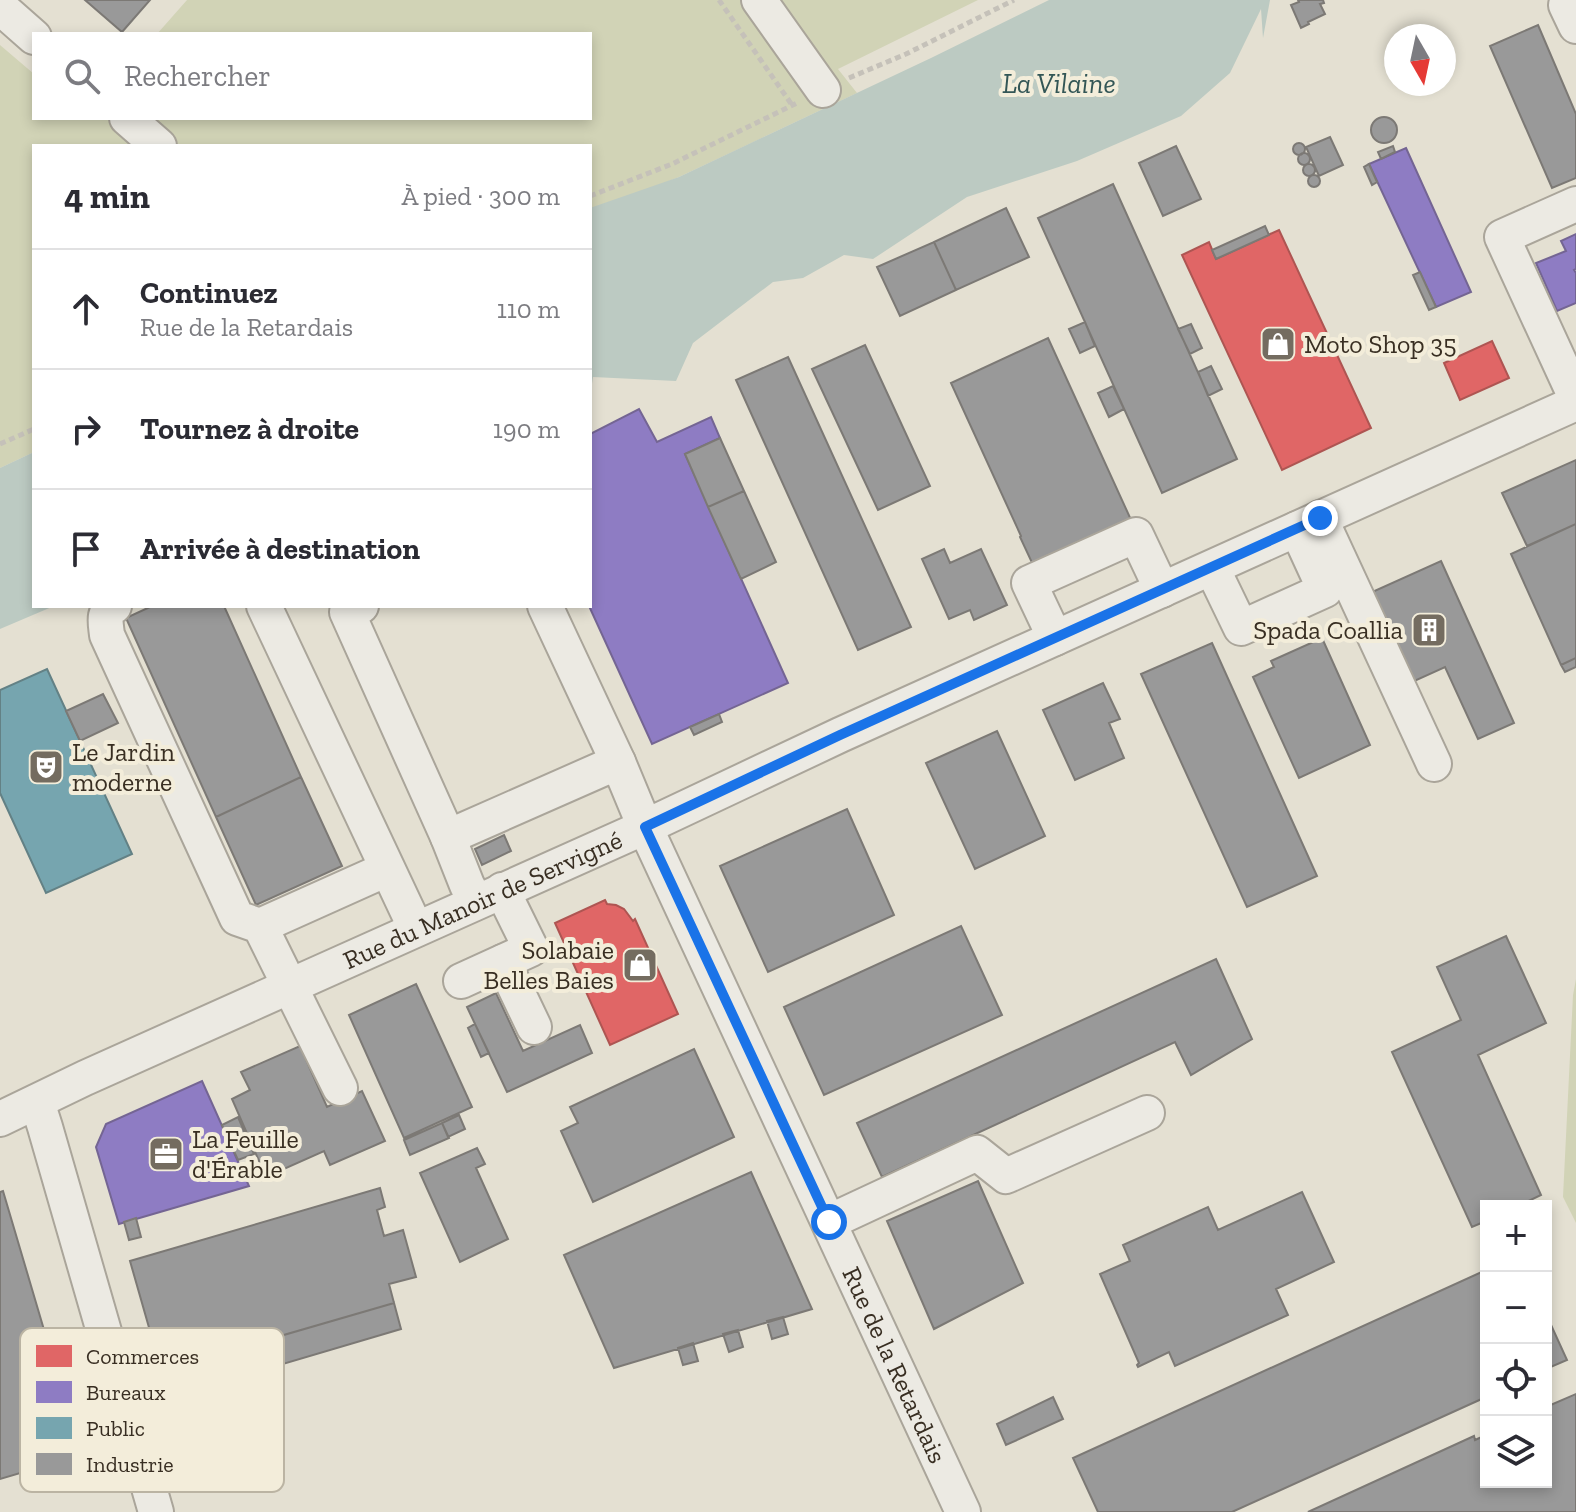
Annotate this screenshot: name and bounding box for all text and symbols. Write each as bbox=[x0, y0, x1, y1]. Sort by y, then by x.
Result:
north arrow bbox=[1384, 24, 1456, 96]
search box bbox=[32, 32, 592, 120]
icon: search bbox=[60, 54, 104, 98]
text: Rechercher bbox=[124, 58, 271, 94]
water label: La Vilaine bbox=[1002, 67, 1116, 100]
text: 4 min bbox=[64, 176, 150, 217]
text: À pied · 300 m bbox=[402, 180, 560, 212]
text: Continuez bbox=[140, 275, 278, 311]
icon: ahead bbox=[64, 287, 108, 331]
text: 110 m bbox=[497, 293, 560, 325]
text: Rue de la Retardais bbox=[140, 311, 353, 343]
shop icon: Moto Shop 35 bbox=[1259, 325, 1297, 363]
place label: Moto Shop 35 bbox=[1304, 328, 1457, 360]
icon: right bbox=[64, 407, 108, 451]
text: Tournez à droite bbox=[140, 411, 359, 447]
text: 190 m bbox=[493, 413, 560, 445]
route end bbox=[1302, 500, 1338, 536]
icon: arrive bbox=[64, 527, 108, 571]
text: Arrivée à destination bbox=[140, 531, 420, 567]
building icon: Spada Coallia bbox=[1410, 611, 1448, 649]
place label: Spada Coallia bbox=[1253, 614, 1403, 646]
place label: Le Jardin moderne bbox=[72, 736, 175, 798]
theatre icon: Le Jardin moderne bbox=[27, 748, 65, 786]
street label: Rue du Manoir de Servigné bbox=[338, 823, 627, 976]
place label: Solabaie Belles Baies bbox=[484, 934, 614, 996]
shop icon: Solabaie Belles Baies bbox=[621, 946, 659, 984]
place label: La Feuille d'Érable bbox=[192, 1123, 299, 1185]
office icon: La Feuille d'Érable bbox=[147, 1135, 185, 1173]
map controls bbox=[1480, 1200, 1552, 1488]
button: + bbox=[1480, 1200, 1552, 1272]
route start bbox=[811, 1204, 847, 1240]
street label: Rue de la Retardais bbox=[835, 1261, 954, 1468]
button: − bbox=[1480, 1272, 1552, 1344]
legend bbox=[20, 1328, 284, 1492]
text: Commerces bbox=[86, 1343, 199, 1370]
button: locate bbox=[1480, 1344, 1552, 1416]
text: Bureaux bbox=[86, 1379, 166, 1406]
text: Public bbox=[86, 1415, 145, 1442]
button: layers bbox=[1480, 1416, 1552, 1488]
text: Industrie bbox=[86, 1451, 174, 1478]

